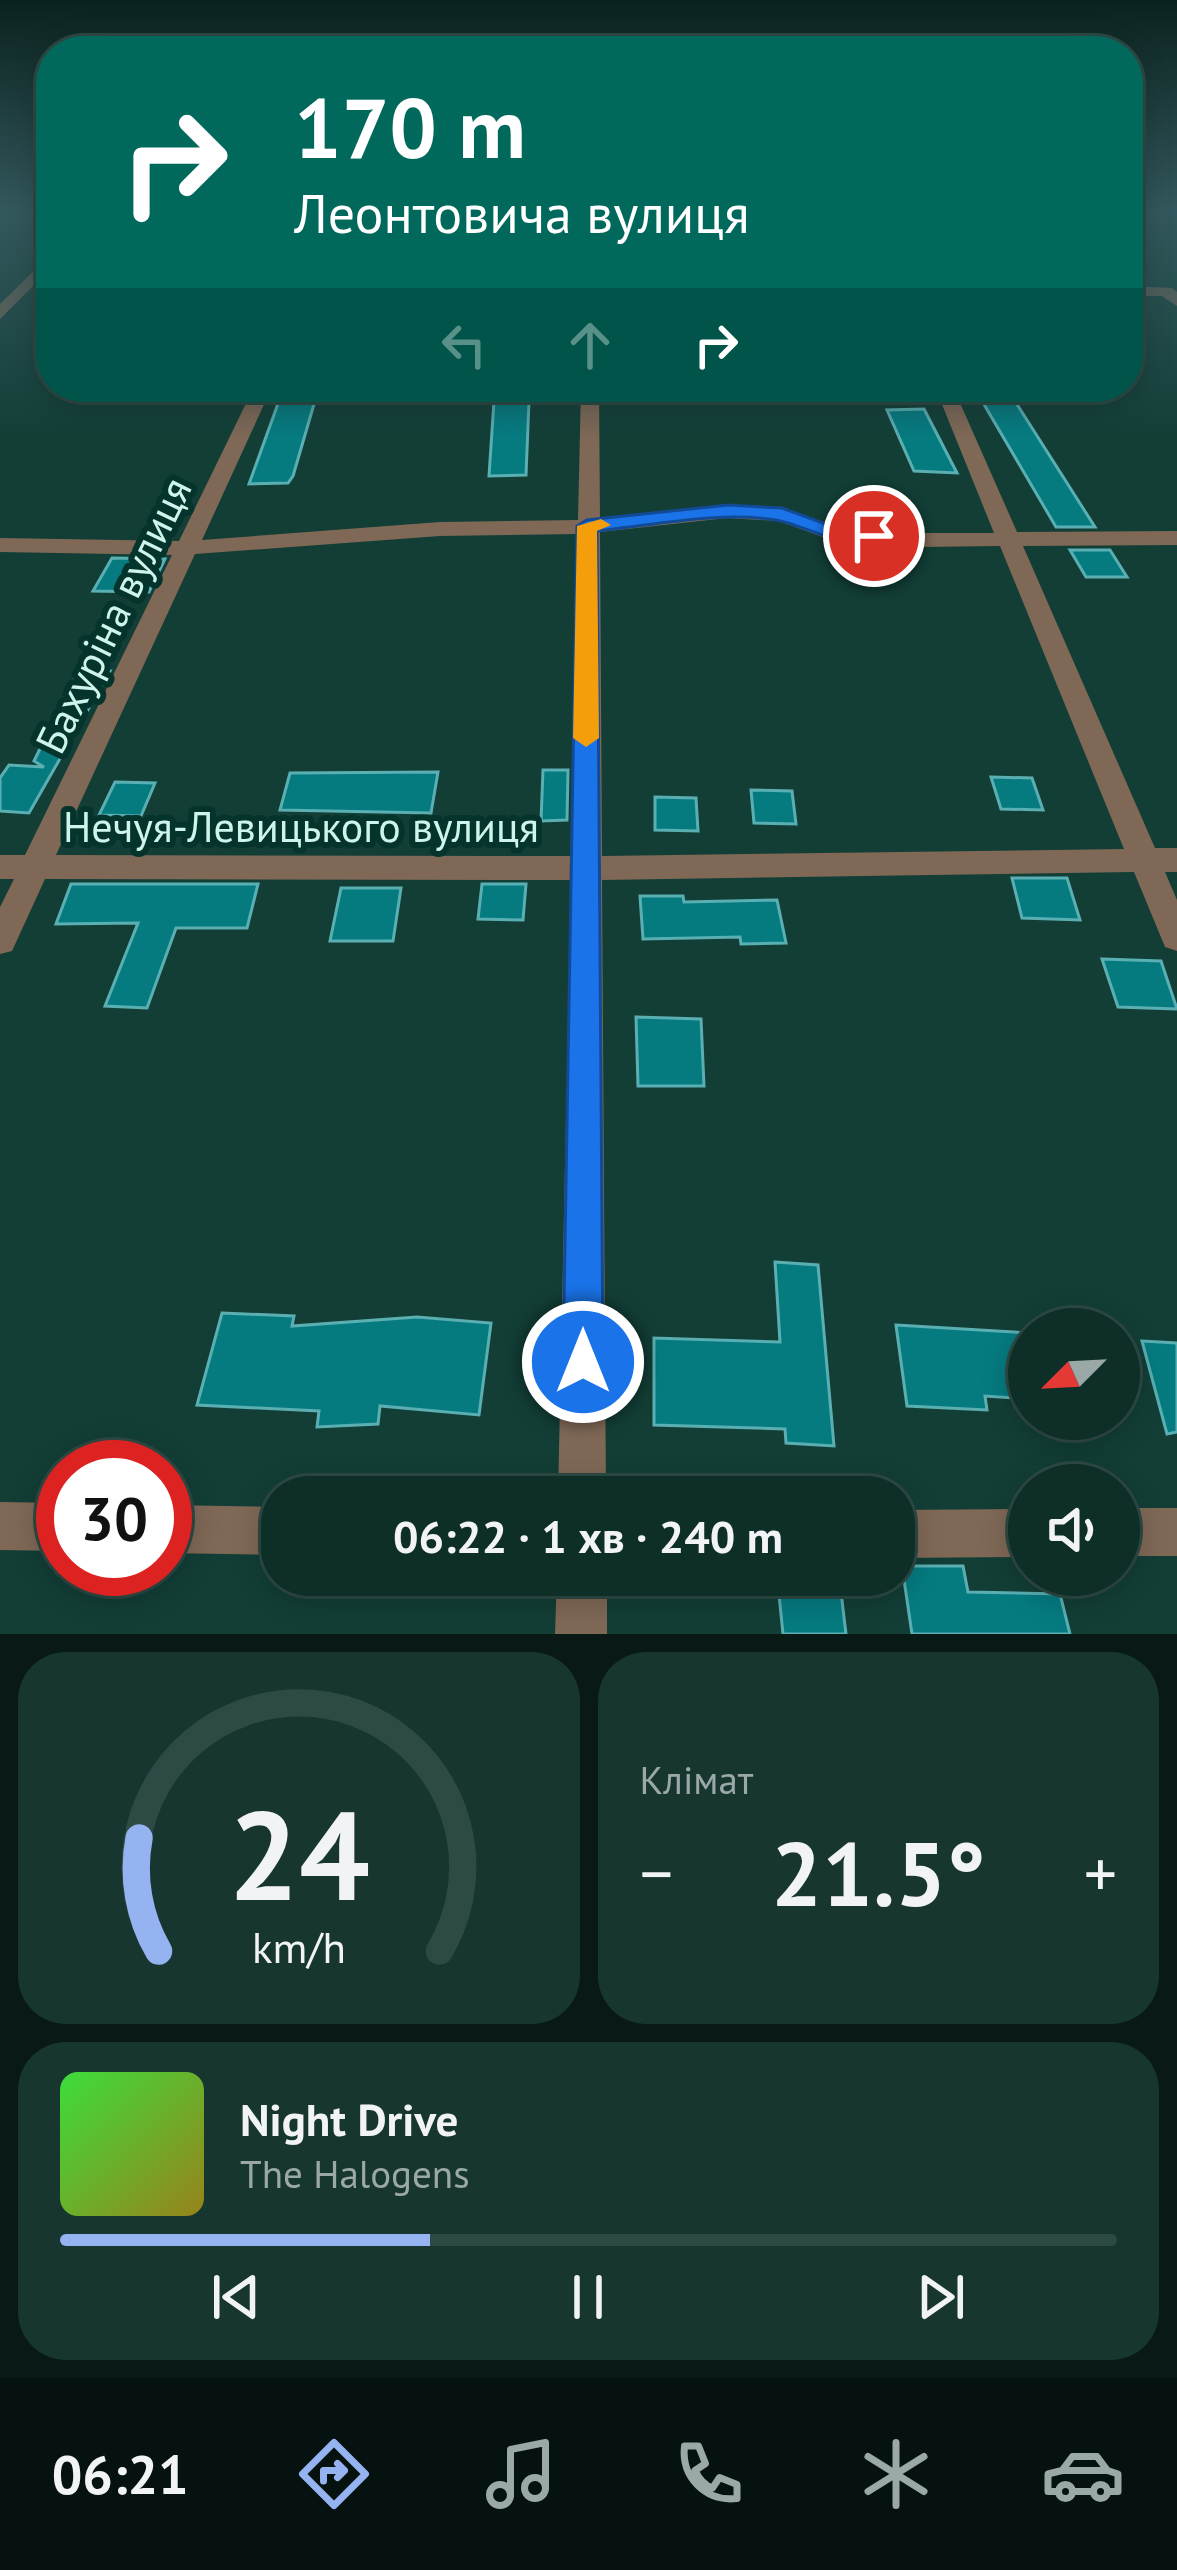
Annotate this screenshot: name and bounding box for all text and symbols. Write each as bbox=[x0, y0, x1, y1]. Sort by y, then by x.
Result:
text: 170 m bbox=[294, 72, 526, 181]
icon: right bbox=[96, 84, 252, 240]
text: Леонтовича вулиця bbox=[294, 178, 750, 248]
icon: left bbox=[431, 312, 497, 378]
icon: ahead bbox=[557, 312, 623, 378]
icon: right bbox=[683, 312, 749, 378]
street label: Бахуріна вулиця bbox=[22, 468, 204, 762]
pin bbox=[823, 485, 925, 587]
icon: arrive bbox=[841, 503, 907, 569]
street label: Нечуя-Левицького вулиця bbox=[63, 799, 539, 854]
position arrow bbox=[520, 1299, 646, 1425]
north arrow bbox=[1008, 1308, 1140, 1440]
map controls bbox=[1008, 1308, 1140, 1596]
speed limit sign: 30 bbox=[36, 1440, 192, 1596]
button: sound bbox=[1008, 1464, 1140, 1596]
text: 06:22 · 1 хв · 240 m bbox=[393, 1507, 783, 1565]
text: Клімат bbox=[640, 1754, 753, 1805]
text: 24 bbox=[228, 1773, 370, 1934]
text: 21.5° bbox=[771, 1814, 986, 1931]
text: − bbox=[640, 1830, 673, 1915]
text: + bbox=[1084, 1830, 1117, 1915]
text: km/h bbox=[252, 1919, 346, 1975]
text: Night Drive bbox=[240, 2090, 458, 2148]
text: The Halogens bbox=[240, 2148, 470, 2199]
icon: previous bbox=[203, 2264, 269, 2330]
icon: pause bbox=[555, 2264, 621, 2330]
icon: next bbox=[908, 2264, 974, 2330]
icon: directions bbox=[292, 2432, 376, 2516]
icon: music bbox=[479, 2432, 563, 2516]
icon: phone bbox=[667, 2432, 751, 2516]
icon: climate bbox=[854, 2432, 938, 2516]
icon: car bbox=[1041, 2432, 1125, 2516]
text: 06:21 bbox=[52, 2439, 189, 2509]

